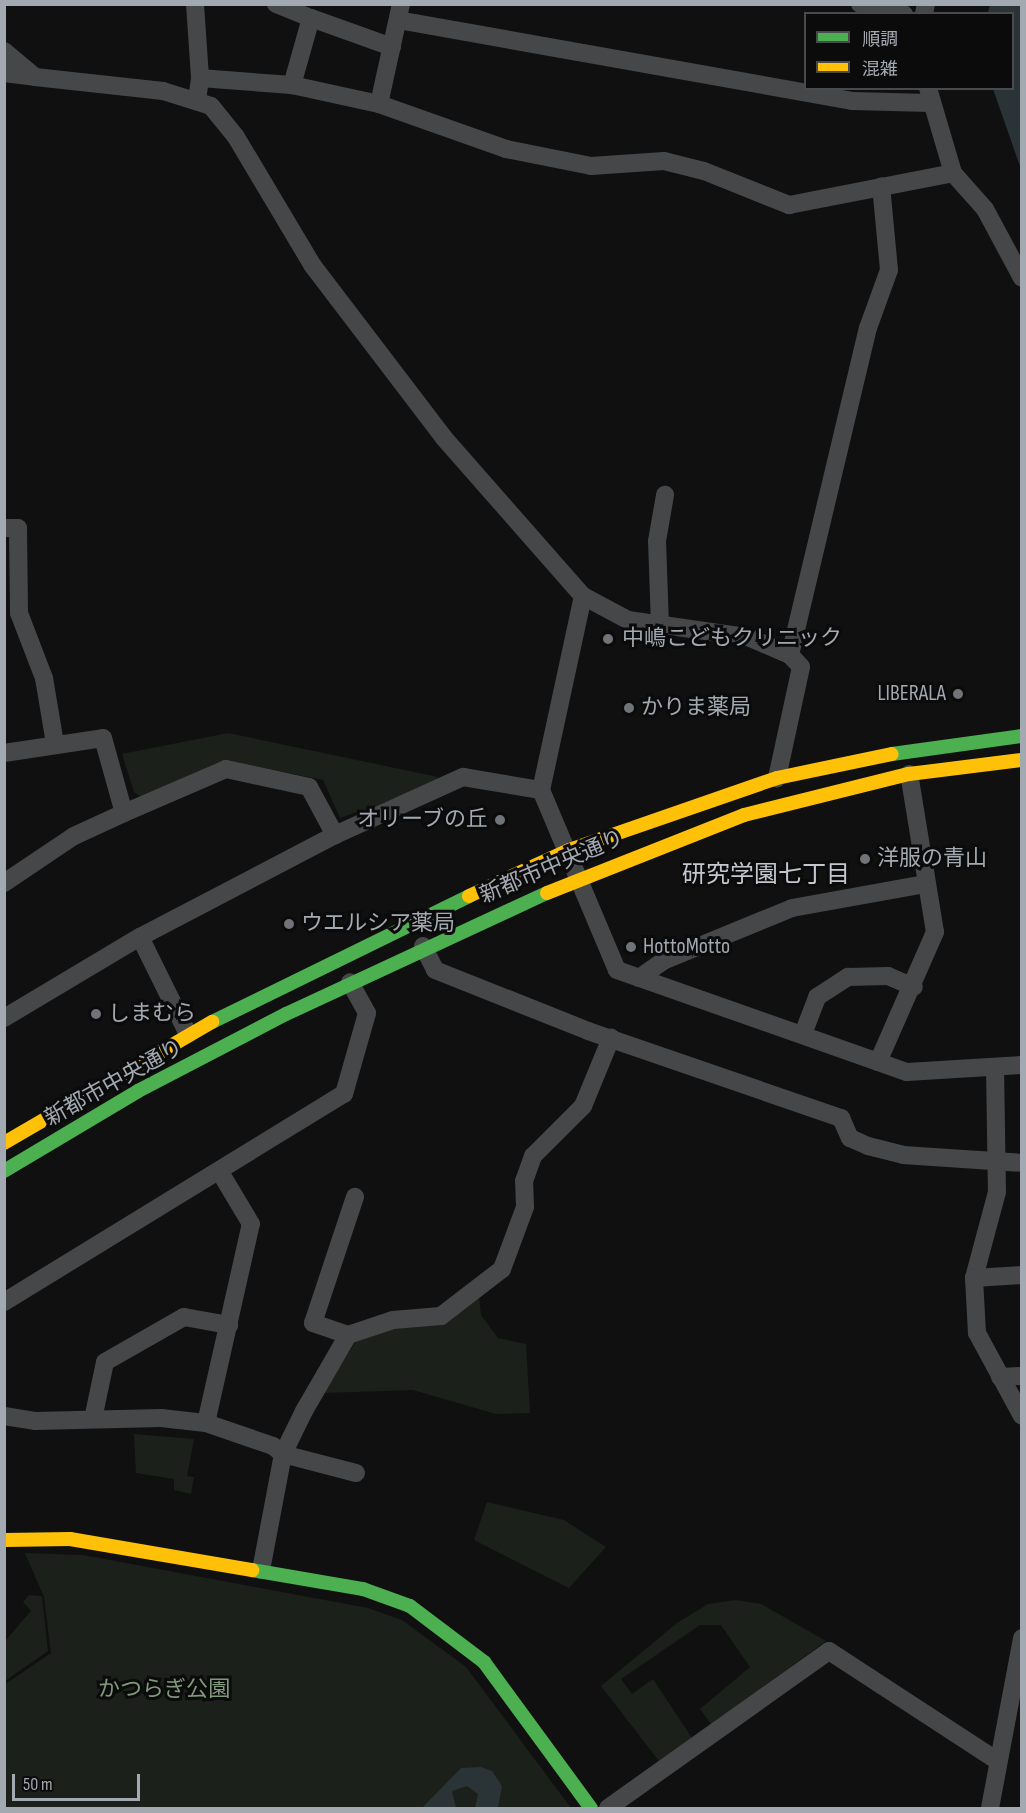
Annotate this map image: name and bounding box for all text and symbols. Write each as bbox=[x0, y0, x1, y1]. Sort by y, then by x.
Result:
legend bbox=[804, 12, 1014, 90]
text: 順調 bbox=[862, 29, 898, 50]
text: 混雑 bbox=[862, 59, 898, 80]
place label: 中嶋こどもクリニック bbox=[622, 626, 842, 652]
marker: 中嶋こどもクリニック bbox=[599, 630, 617, 648]
place label: LIBERALA bbox=[877, 681, 946, 707]
marker: LIBERALA bbox=[951, 687, 965, 701]
place label: かりま薬局 bbox=[641, 695, 751, 721]
marker: かりま薬局 bbox=[622, 701, 636, 715]
place label: オリーブの丘 bbox=[356, 807, 488, 833]
marker: オリーブの丘 bbox=[493, 813, 507, 827]
street label: 新都市中央通り bbox=[476, 825, 628, 909]
place label: 洋服の青山 bbox=[877, 846, 987, 872]
marker: 洋服の青山 bbox=[858, 852, 872, 866]
district label: 研究学園七丁目 bbox=[682, 861, 850, 889]
place label: ウエルシア薬局 bbox=[301, 911, 455, 937]
marker: ウエルシア薬局 bbox=[282, 917, 296, 931]
place label: HottoMotto bbox=[643, 934, 730, 960]
marker: HottoMotto bbox=[624, 940, 638, 954]
place label: しまむら bbox=[108, 1001, 196, 1027]
marker: しまむら bbox=[89, 1007, 103, 1021]
street label: 新都市中央通り bbox=[40, 1034, 188, 1132]
park label: かつらぎ公園 bbox=[98, 1677, 230, 1703]
scale bar bbox=[15, 1762, 142, 1800]
text: 50 m bbox=[23, 1774, 53, 1795]

